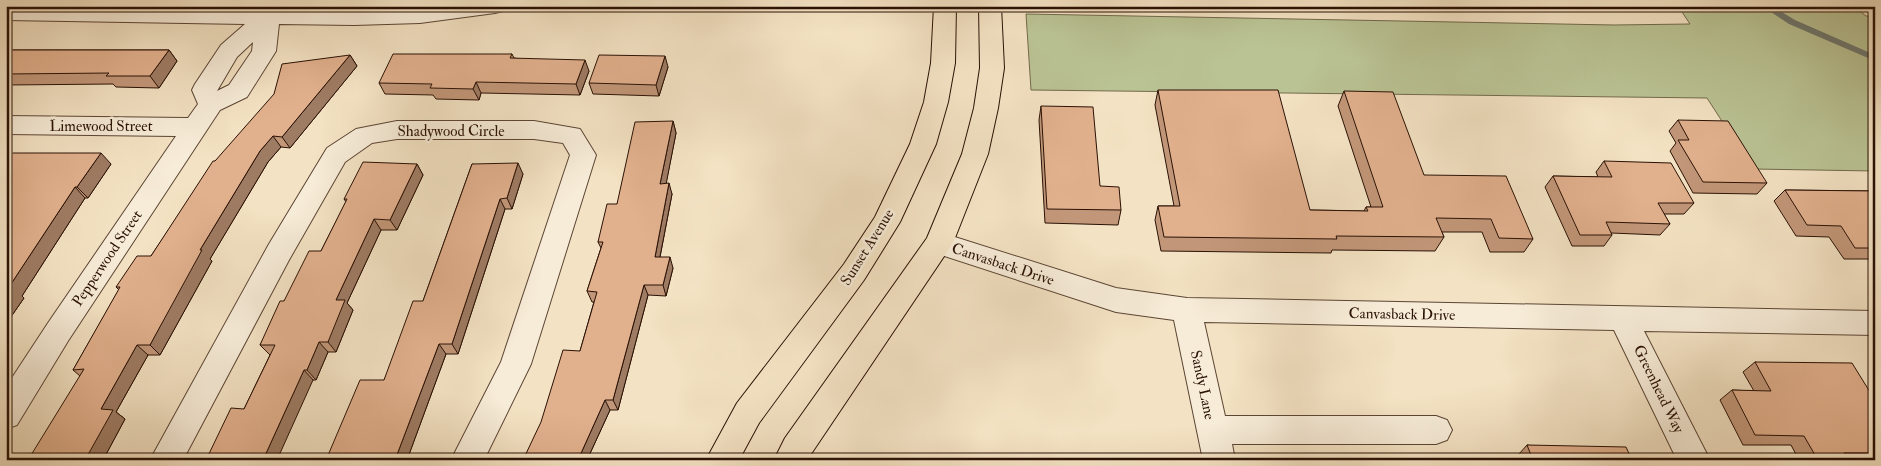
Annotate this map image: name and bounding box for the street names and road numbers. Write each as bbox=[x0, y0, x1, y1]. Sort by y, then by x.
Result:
street label: Limewood Street bbox=[49, 117, 153, 136]
street label: Shadywood Circle bbox=[398, 122, 505, 141]
street label: Sunset Avenue bbox=[836, 205, 898, 289]
street label: Pepperwood Street bbox=[68, 206, 147, 311]
street label: Canvasback Drive bbox=[949, 239, 1056, 290]
street label: Canvasback Drive bbox=[1349, 304, 1455, 325]
street label: Greenhead Way bbox=[1629, 342, 1688, 437]
street label: Sandy Lane bbox=[1186, 349, 1219, 422]

